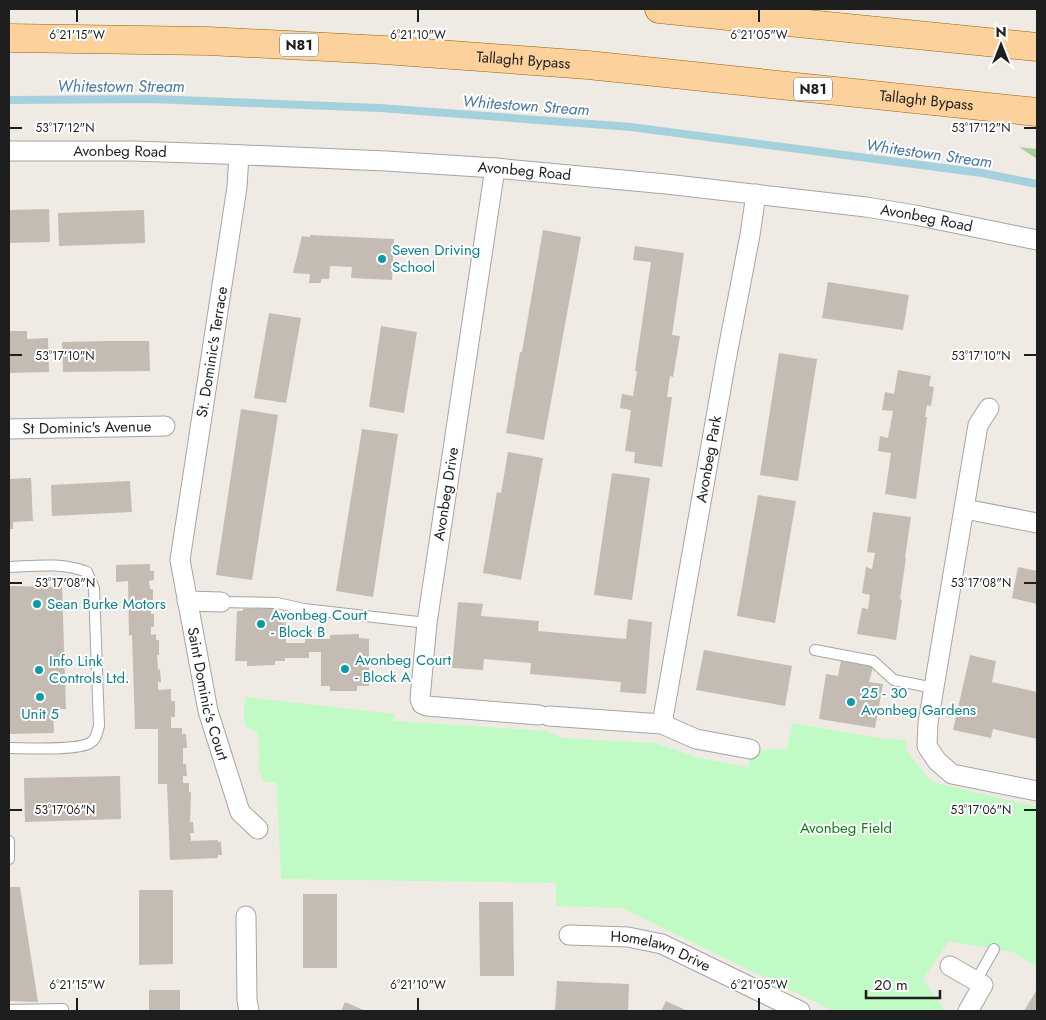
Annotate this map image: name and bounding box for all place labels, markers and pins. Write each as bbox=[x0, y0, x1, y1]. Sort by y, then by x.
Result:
place label: Seven Driving School bbox=[392, 239, 480, 278]
marker: Seven Driving School bbox=[376, 253, 388, 265]
place label: Sean Burke Motors bbox=[47, 593, 166, 615]
marker: Sean Burke Motors bbox=[31, 598, 43, 610]
place label: Avonbeg Court - Block B bbox=[271, 604, 367, 643]
marker: Avonbeg Court - Block B bbox=[255, 618, 267, 630]
place label: Avonbeg Court - Block A bbox=[355, 649, 451, 688]
place label: Info Link Controls Ltd. bbox=[49, 650, 129, 689]
marker: Avonbeg Court - Block A bbox=[339, 663, 351, 675]
marker: Info Link Controls Ltd. bbox=[33, 664, 45, 676]
place label: 25 - 30 Avonbeg Gardens bbox=[861, 682, 976, 721]
marker: Unit 5 bbox=[34, 691, 46, 703]
marker: 25 - 30 Avonbeg Gardens bbox=[845, 696, 857, 708]
place label: Unit 5 bbox=[21, 703, 59, 725]

